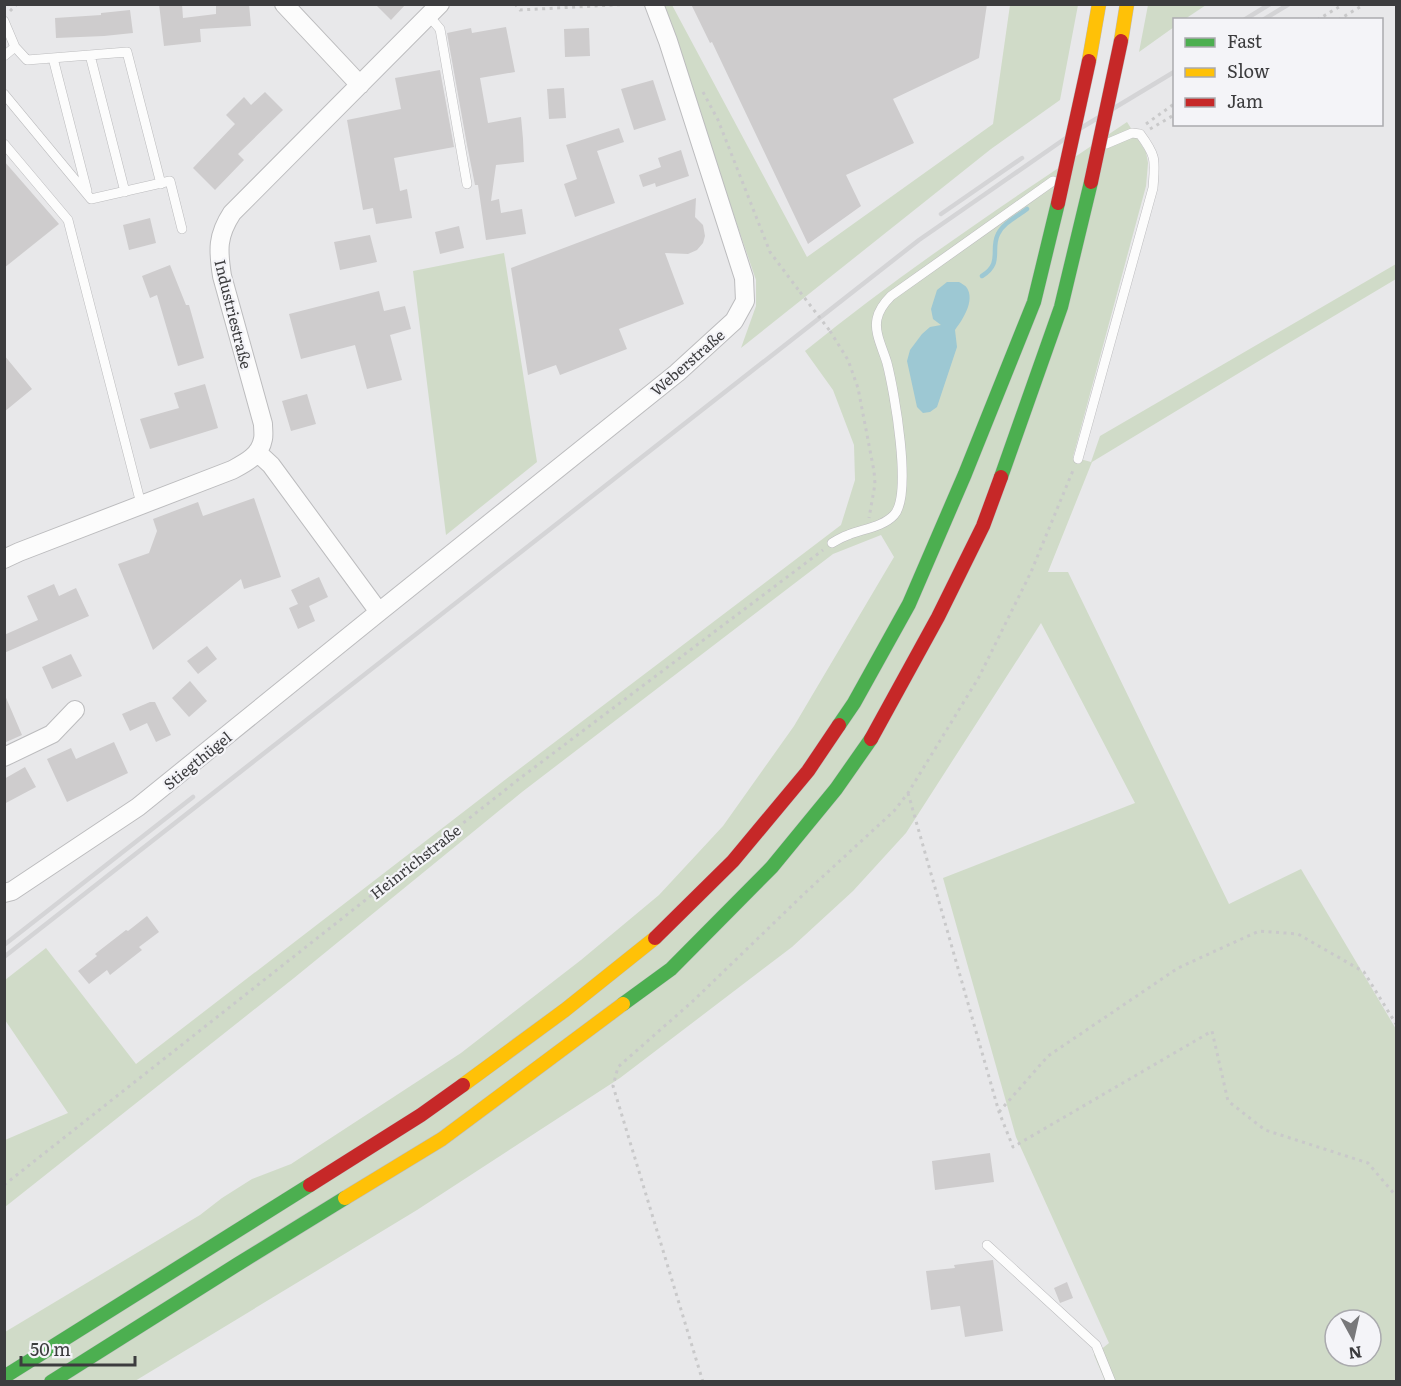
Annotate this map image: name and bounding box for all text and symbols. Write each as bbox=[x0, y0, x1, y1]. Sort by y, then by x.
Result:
legend bbox=[1173, 18, 1383, 126]
text: Fast bbox=[1227, 27, 1263, 54]
text: Slow bbox=[1227, 57, 1270, 84]
text: Jam bbox=[1227, 87, 1263, 114]
street label: Industriestraße bbox=[209, 257, 259, 371]
street label: Weberstraße bbox=[645, 323, 729, 401]
street label: Stiegthügel bbox=[158, 725, 236, 795]
street label: Heinrichstraße bbox=[365, 818, 465, 904]
north arrow bbox=[1323, 1308, 1383, 1368]
scale bar bbox=[21, 1329, 135, 1367]
text: 50 m bbox=[30, 1335, 71, 1362]
text: N bbox=[1347, 1341, 1364, 1367]

